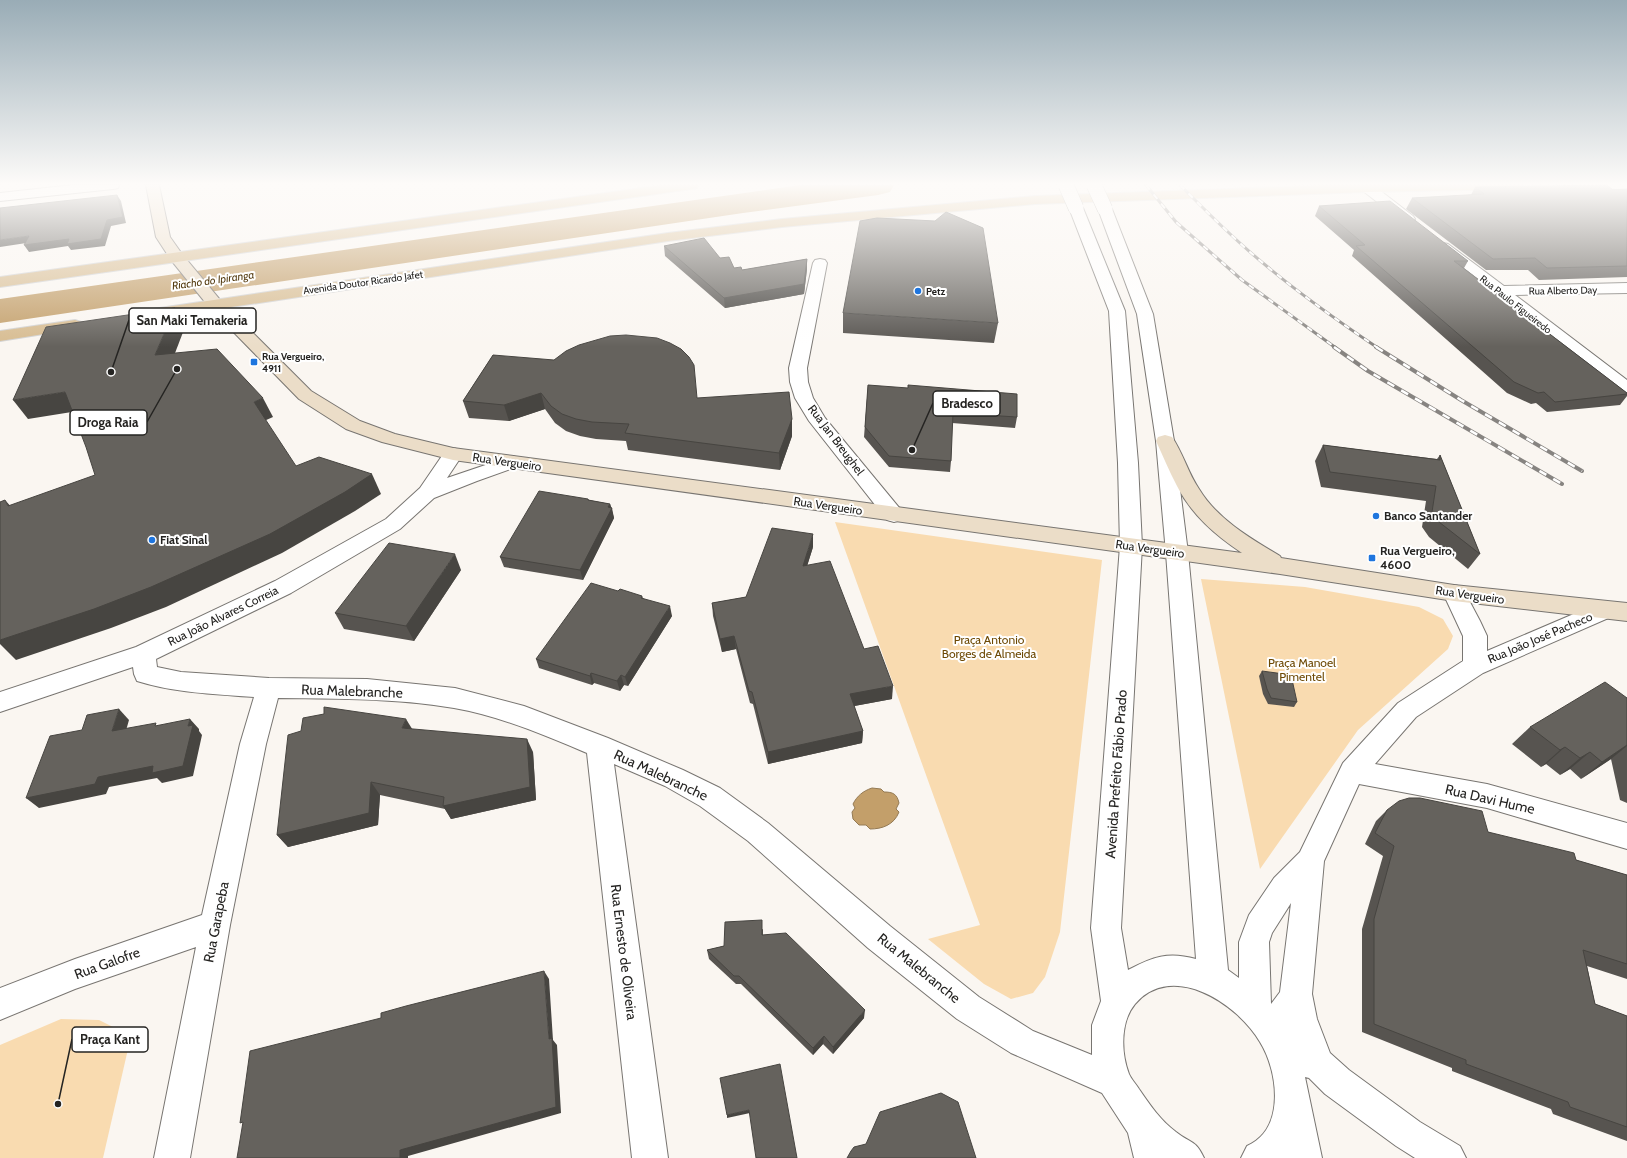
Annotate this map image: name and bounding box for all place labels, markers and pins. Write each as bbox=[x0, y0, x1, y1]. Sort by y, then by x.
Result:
place label: Petz bbox=[926, 285, 945, 298]
marker: Petz bbox=[913, 286, 923, 296]
callout: San Maki Temakeria bbox=[129, 308, 256, 333]
place label: Rua Vergueiro, 4911 bbox=[262, 350, 324, 375]
marker: Rua Vergueiro, 4911 bbox=[249, 357, 259, 367]
callout: Bradesco bbox=[933, 391, 1000, 416]
callout: Droga Raia bbox=[70, 410, 147, 435]
place label: Banco Santander bbox=[1384, 508, 1472, 523]
marker: Banco Santander bbox=[1371, 511, 1381, 521]
place label: Fiat Sinal bbox=[160, 532, 207, 547]
marker: Fiat Sinal bbox=[147, 535, 157, 545]
place label: Rua Vergueiro, 4600 bbox=[1380, 543, 1455, 572]
marker: Rua Vergueiro, 4600 bbox=[1367, 553, 1377, 563]
callout: Praça Kant bbox=[72, 1027, 148, 1052]

